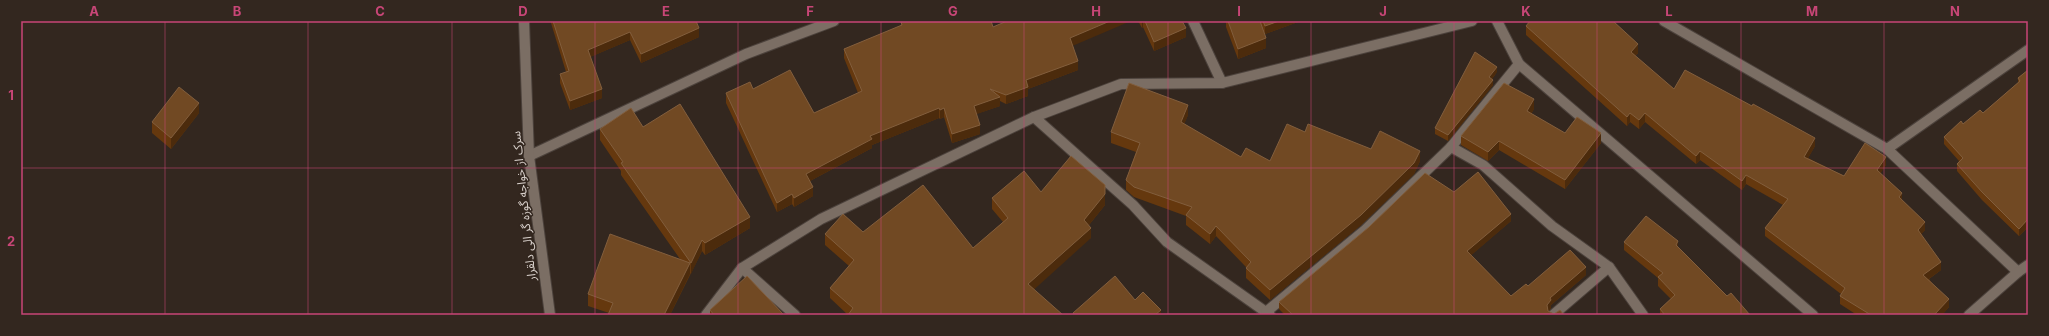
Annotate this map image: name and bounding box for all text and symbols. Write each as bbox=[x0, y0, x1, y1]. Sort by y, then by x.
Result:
text: A bbox=[89, 3, 99, 19]
text: B bbox=[233, 3, 242, 19]
text: C bbox=[375, 3, 385, 19]
text: D bbox=[518, 3, 528, 19]
text: E bbox=[662, 3, 670, 19]
text: F bbox=[806, 3, 814, 19]
text: G bbox=[948, 3, 958, 19]
text: H bbox=[1091, 3, 1101, 19]
text: I bbox=[1237, 3, 1241, 19]
text: J bbox=[1379, 3, 1387, 19]
text: K bbox=[1521, 3, 1531, 19]
text: L bbox=[1665, 3, 1673, 19]
text: M bbox=[1806, 3, 1818, 19]
text: N bbox=[1950, 3, 1960, 19]
text: 1 bbox=[8, 87, 14, 103]
street label: سرک از خواجه گوزه گر الی دلقرار bbox=[508, 130, 539, 283]
text: 2 bbox=[7, 233, 15, 249]

